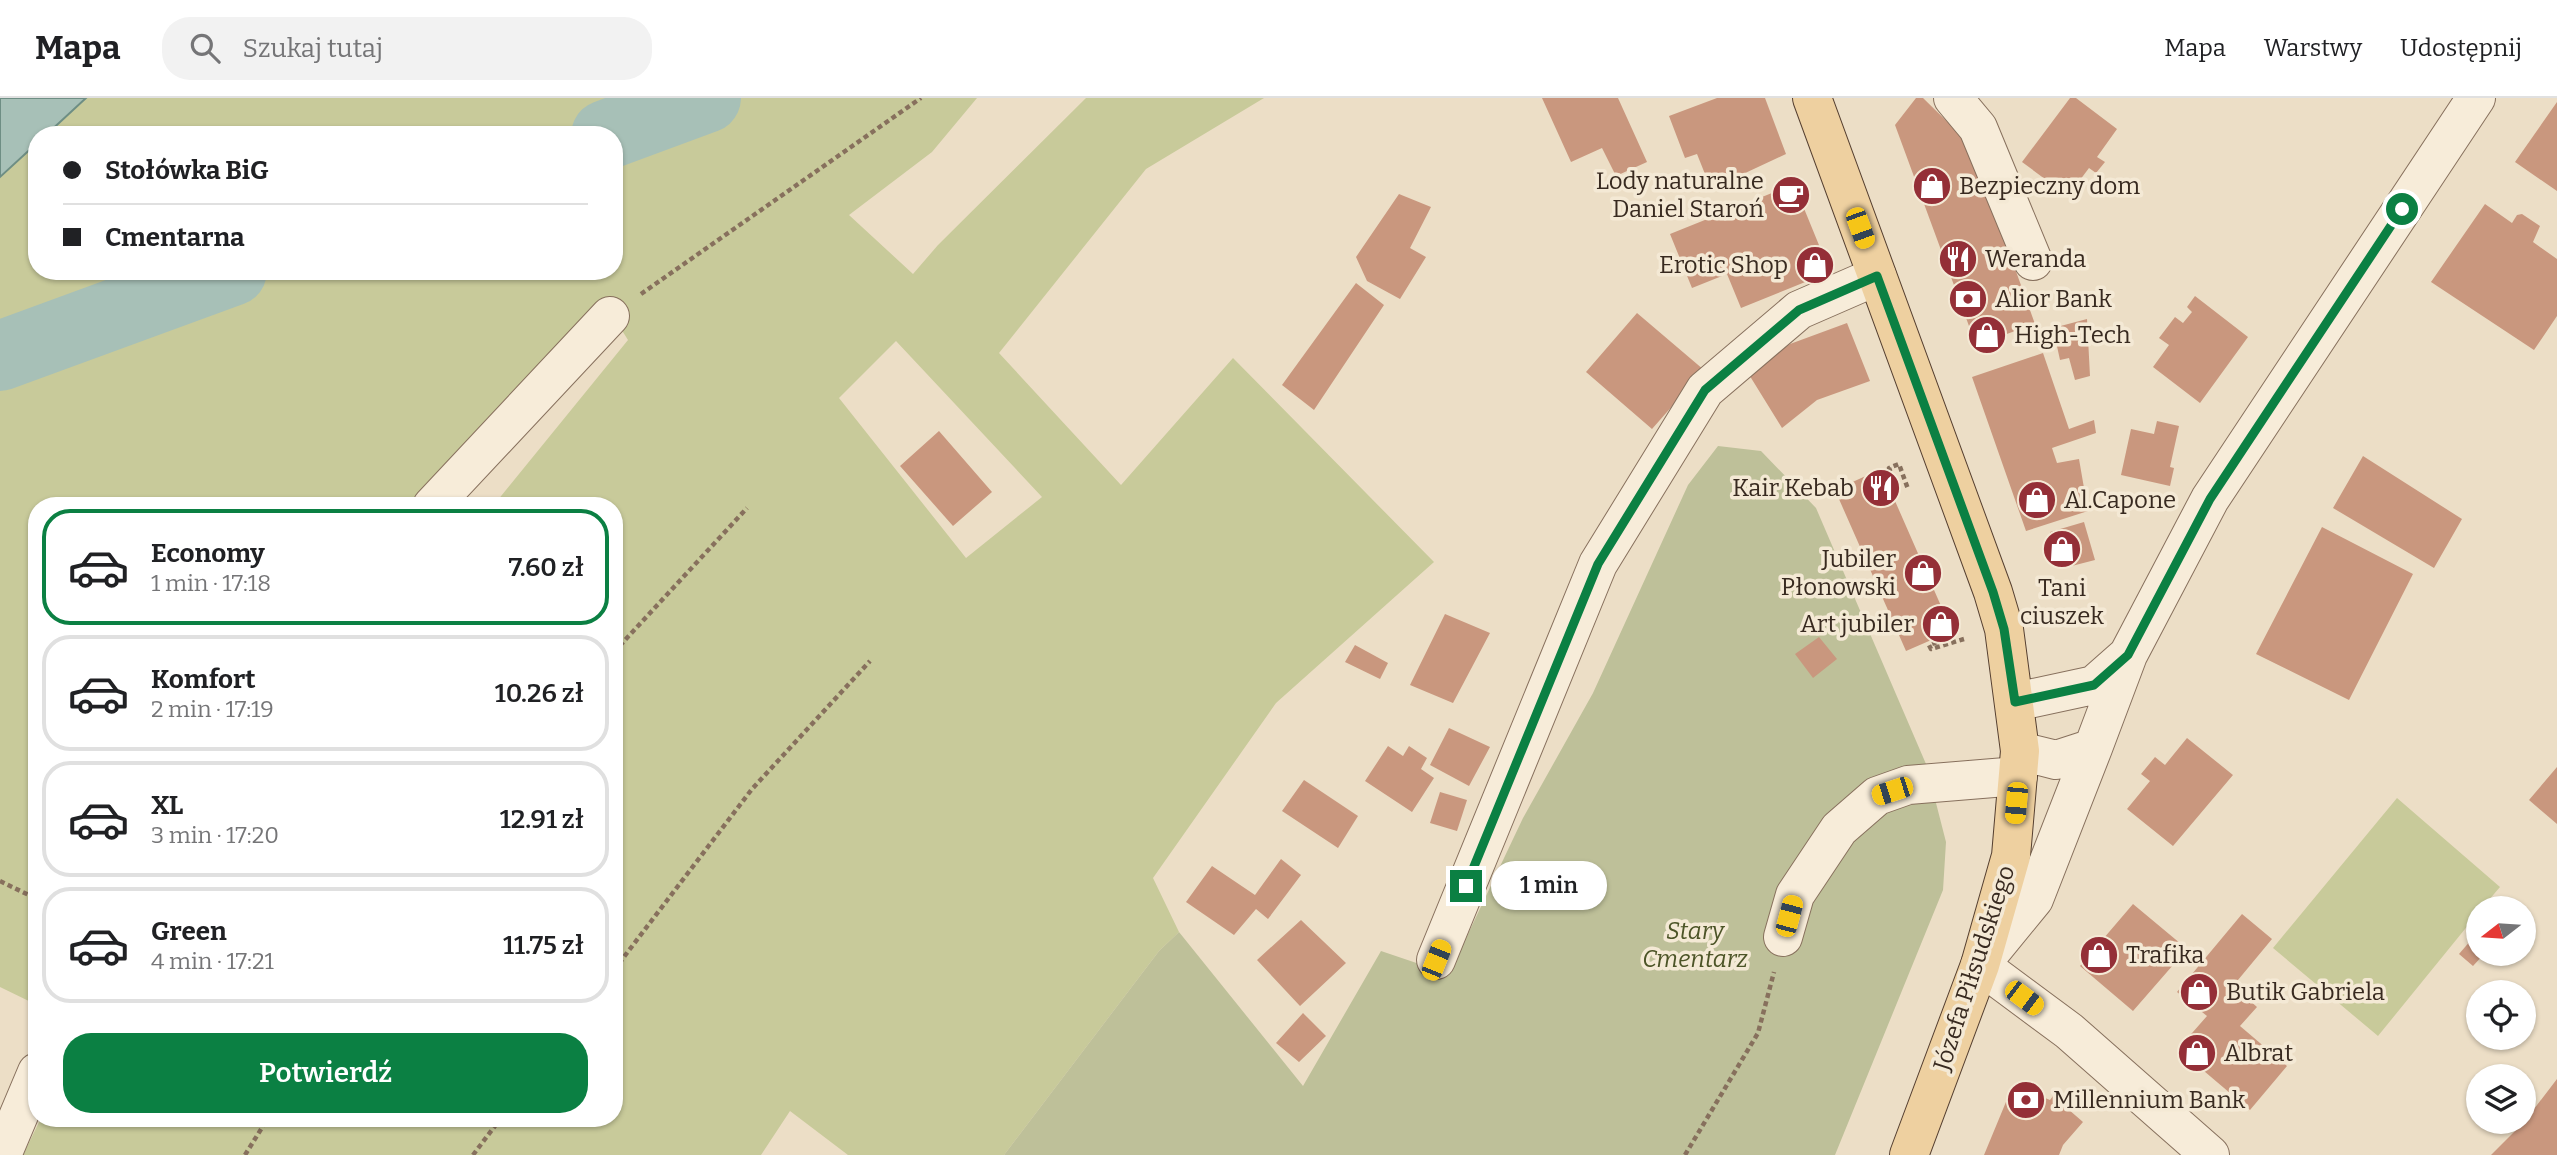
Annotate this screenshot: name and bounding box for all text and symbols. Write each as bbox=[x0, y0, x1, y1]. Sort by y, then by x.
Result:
search box bbox=[162, 17, 652, 80]
text: Mapa bbox=[35, 28, 120, 68]
icon: search bbox=[186, 29, 224, 67]
text: Szukaj tutaj bbox=[242, 33, 383, 64]
text: Mapa bbox=[2164, 34, 2226, 62]
text: Warstwy bbox=[2264, 34, 2362, 62]
text: Udostępnij bbox=[2400, 34, 2522, 62]
text: Stołówka BiG bbox=[105, 155, 269, 186]
shop icon: Bezpieczny dom bbox=[1911, 165, 1953, 207]
place label: Lody naturalne Daniel Staroń bbox=[1596, 167, 1764, 223]
place label: Bezpieczny dom bbox=[1959, 172, 2140, 200]
cafe icon: Lody naturalne Daniel Staroń bbox=[1770, 174, 1812, 216]
route start bbox=[2386, 193, 2418, 225]
car bbox=[1843, 205, 1878, 251]
text: Cmentarna bbox=[105, 222, 245, 253]
restaurant icon: Weranda bbox=[1937, 238, 1979, 280]
shop icon: Erotic Shop bbox=[1794, 244, 1836, 286]
place label: Weranda bbox=[1985, 245, 2086, 273]
place label: Erotic Shop bbox=[1659, 251, 1788, 279]
bank icon: Alior Bank bbox=[1947, 278, 1989, 320]
place label: Alior Bank bbox=[1995, 285, 2112, 313]
shop icon: High-Tech bbox=[1966, 314, 2008, 356]
place label: High-Tech bbox=[2014, 321, 2131, 349]
restaurant icon: Kair Kebab bbox=[1860, 467, 1902, 509]
place label: Kair Kebab bbox=[1732, 474, 1854, 502]
shop icon: Al.Capone bbox=[2016, 479, 2058, 521]
place label: Al.Capone bbox=[2064, 486, 2176, 514]
shop icon: Tani ciuszek bbox=[2041, 528, 2083, 570]
icon: car bbox=[67, 536, 130, 599]
text: Economy bbox=[151, 538, 265, 569]
place label: Jubiler Płonowski bbox=[1781, 545, 1896, 601]
text: 7.60 zł bbox=[508, 552, 584, 583]
shop icon: Jubiler Płonowski bbox=[1902, 552, 1944, 594]
text: 1 min · 17:18 bbox=[151, 569, 271, 597]
place label: Tani ciuszek bbox=[2020, 574, 2104, 630]
shop icon: Art jubiler bbox=[1920, 603, 1962, 645]
place label: Art jubiler bbox=[1800, 610, 1914, 638]
icon: car bbox=[67, 662, 130, 725]
text: Komfort bbox=[151, 664, 256, 695]
text: 10.26 zł bbox=[495, 678, 584, 709]
text: 2 min · 17:19 bbox=[151, 695, 274, 723]
car bbox=[1869, 775, 1916, 807]
car bbox=[2004, 781, 2029, 825]
icon: car bbox=[67, 788, 130, 851]
text: XL bbox=[151, 790, 183, 821]
text: 12.91 zł bbox=[500, 804, 584, 835]
text: 3 min · 17:20 bbox=[151, 821, 279, 849]
callout: 1 min bbox=[1490, 862, 1606, 910]
street label: Józefa Piłsudskiego bbox=[1927, 862, 2020, 1075]
route end bbox=[1450, 870, 1482, 902]
text: 1 min bbox=[1520, 871, 1578, 899]
car bbox=[1774, 893, 1805, 939]
north arrow bbox=[2466, 896, 2536, 966]
map controls bbox=[2466, 896, 2536, 1134]
icon: car bbox=[67, 914, 130, 977]
text: Green bbox=[151, 916, 227, 947]
park label: Stary Cmentarz bbox=[1642, 917, 1748, 973]
text: 11.75 zł bbox=[503, 930, 584, 961]
shop icon: Trafika bbox=[2078, 934, 2120, 976]
car bbox=[1419, 937, 1454, 983]
place label: Trafika bbox=[2126, 941, 2204, 969]
text: 4 min · 17:21 bbox=[151, 947, 274, 975]
shop icon: Butik Gabriela bbox=[2178, 971, 2220, 1013]
car bbox=[2001, 977, 2048, 1019]
place label: Butik Gabriela bbox=[2226, 978, 2385, 1006]
button: locate bbox=[2466, 980, 2536, 1050]
shop icon: Albrat bbox=[2176, 1032, 2218, 1074]
button: Potwierdź bbox=[63, 1033, 588, 1113]
place label: Albrat bbox=[2224, 1039, 2293, 1067]
button: layers bbox=[2466, 1064, 2536, 1134]
bank icon: Millennium Bank bbox=[2005, 1079, 2047, 1121]
place label: Millennium Bank bbox=[2053, 1086, 2246, 1114]

